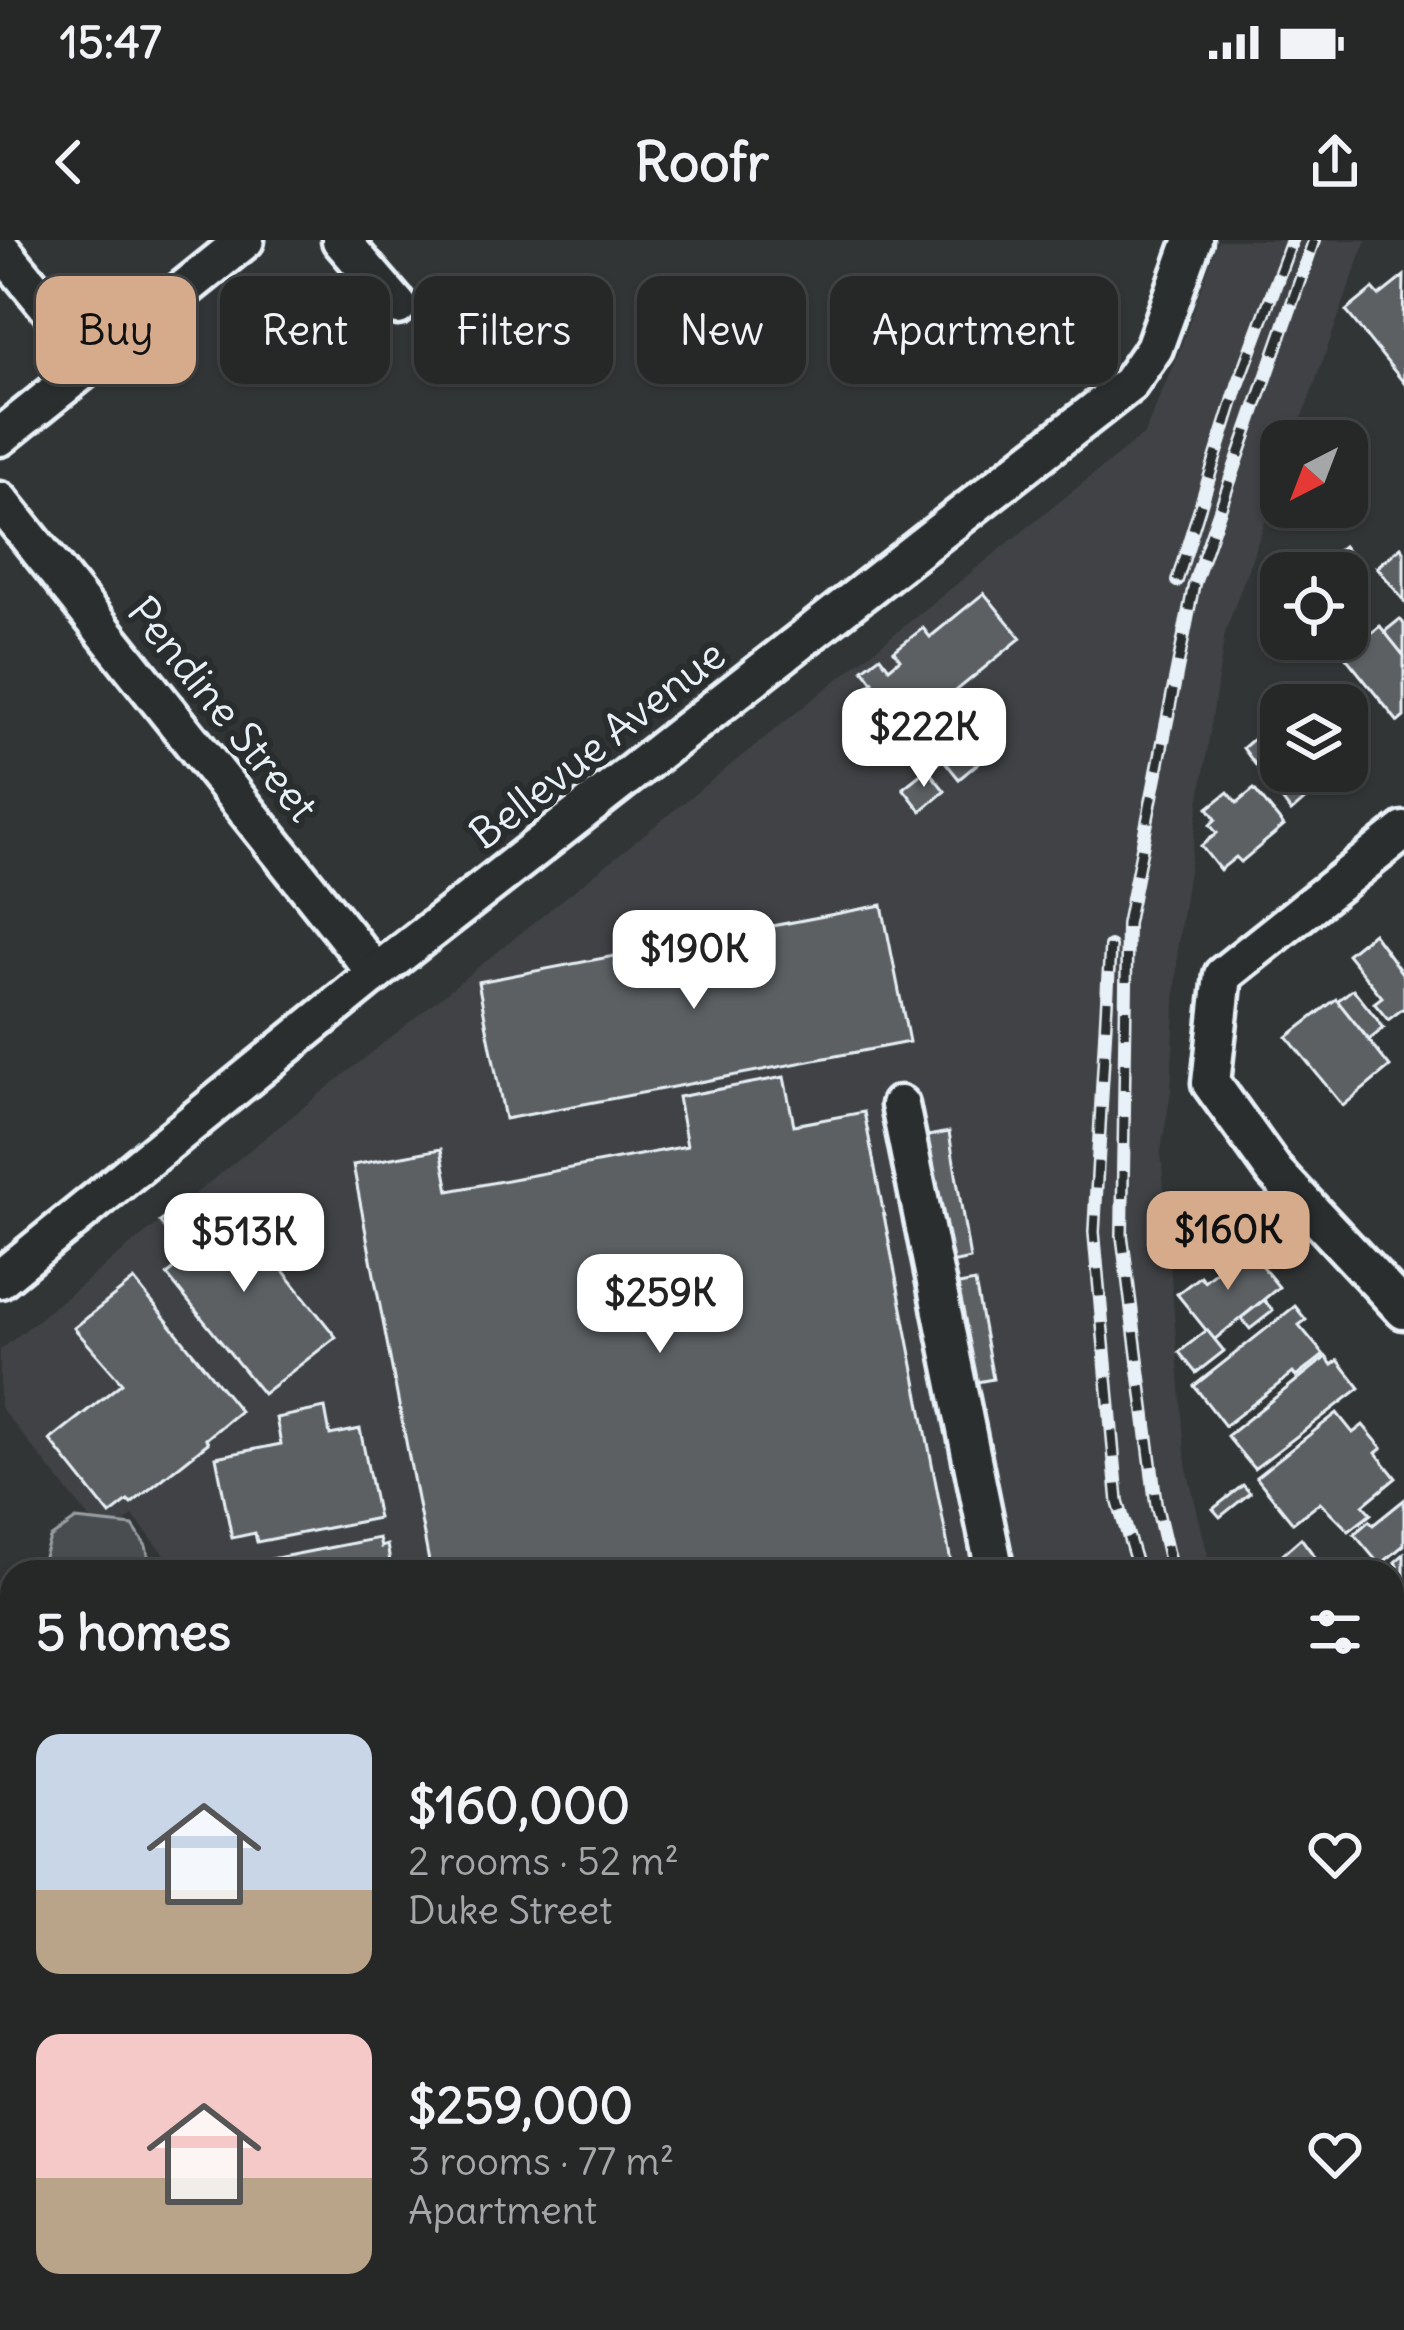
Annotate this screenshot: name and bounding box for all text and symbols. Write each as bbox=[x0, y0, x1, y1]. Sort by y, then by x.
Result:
text: 15:47 bbox=[60, 14, 162, 70]
text: Roofr bbox=[635, 128, 769, 196]
icon: back bbox=[36, 129, 102, 195]
icon: share bbox=[1302, 129, 1368, 195]
chip: Buy bbox=[36, 276, 196, 384]
chip: Rent bbox=[220, 276, 390, 384]
chip: Filters bbox=[414, 276, 613, 384]
chip: New bbox=[637, 276, 806, 384]
chip: Apartment bbox=[830, 276, 1118, 384]
north arrow bbox=[1260, 420, 1368, 528]
map controls bbox=[1260, 420, 1368, 792]
button: locate bbox=[1260, 552, 1368, 660]
street label: Pendine Street bbox=[117, 586, 329, 832]
street label: Bellevue Avenue bbox=[459, 628, 735, 860]
button: layers bbox=[1260, 684, 1368, 792]
pin: $222K bbox=[840, 688, 1008, 790]
text: $222K bbox=[869, 702, 979, 751]
pin: $190K bbox=[610, 910, 778, 1012]
text: $190K bbox=[640, 924, 748, 973]
pin: $160K bbox=[1144, 1191, 1312, 1293]
pin: $513K bbox=[160, 1193, 328, 1295]
text: $160K bbox=[1174, 1205, 1282, 1254]
text: $513K bbox=[191, 1207, 297, 1256]
pin: $259K bbox=[576, 1254, 744, 1356]
text: $259K bbox=[604, 1268, 716, 1317]
icon: filters bbox=[1302, 1599, 1368, 1665]
text: 5 homes bbox=[36, 1600, 231, 1664]
text: $160,000 bbox=[408, 1773, 630, 1837]
icon: home bbox=[132, 1782, 276, 1926]
icon: heart bbox=[1302, 1821, 1368, 1887]
text: 2 rooms · 52 m² bbox=[408, 1837, 679, 1886]
text: Duke Street bbox=[408, 1886, 612, 1935]
text: $259,000 bbox=[408, 2073, 633, 2137]
icon: home bbox=[132, 2082, 276, 2226]
icon: heart bbox=[1302, 2121, 1368, 2187]
text: 3 rooms · 77 m² bbox=[408, 2137, 674, 2186]
text: Apartment bbox=[408, 2186, 597, 2235]

